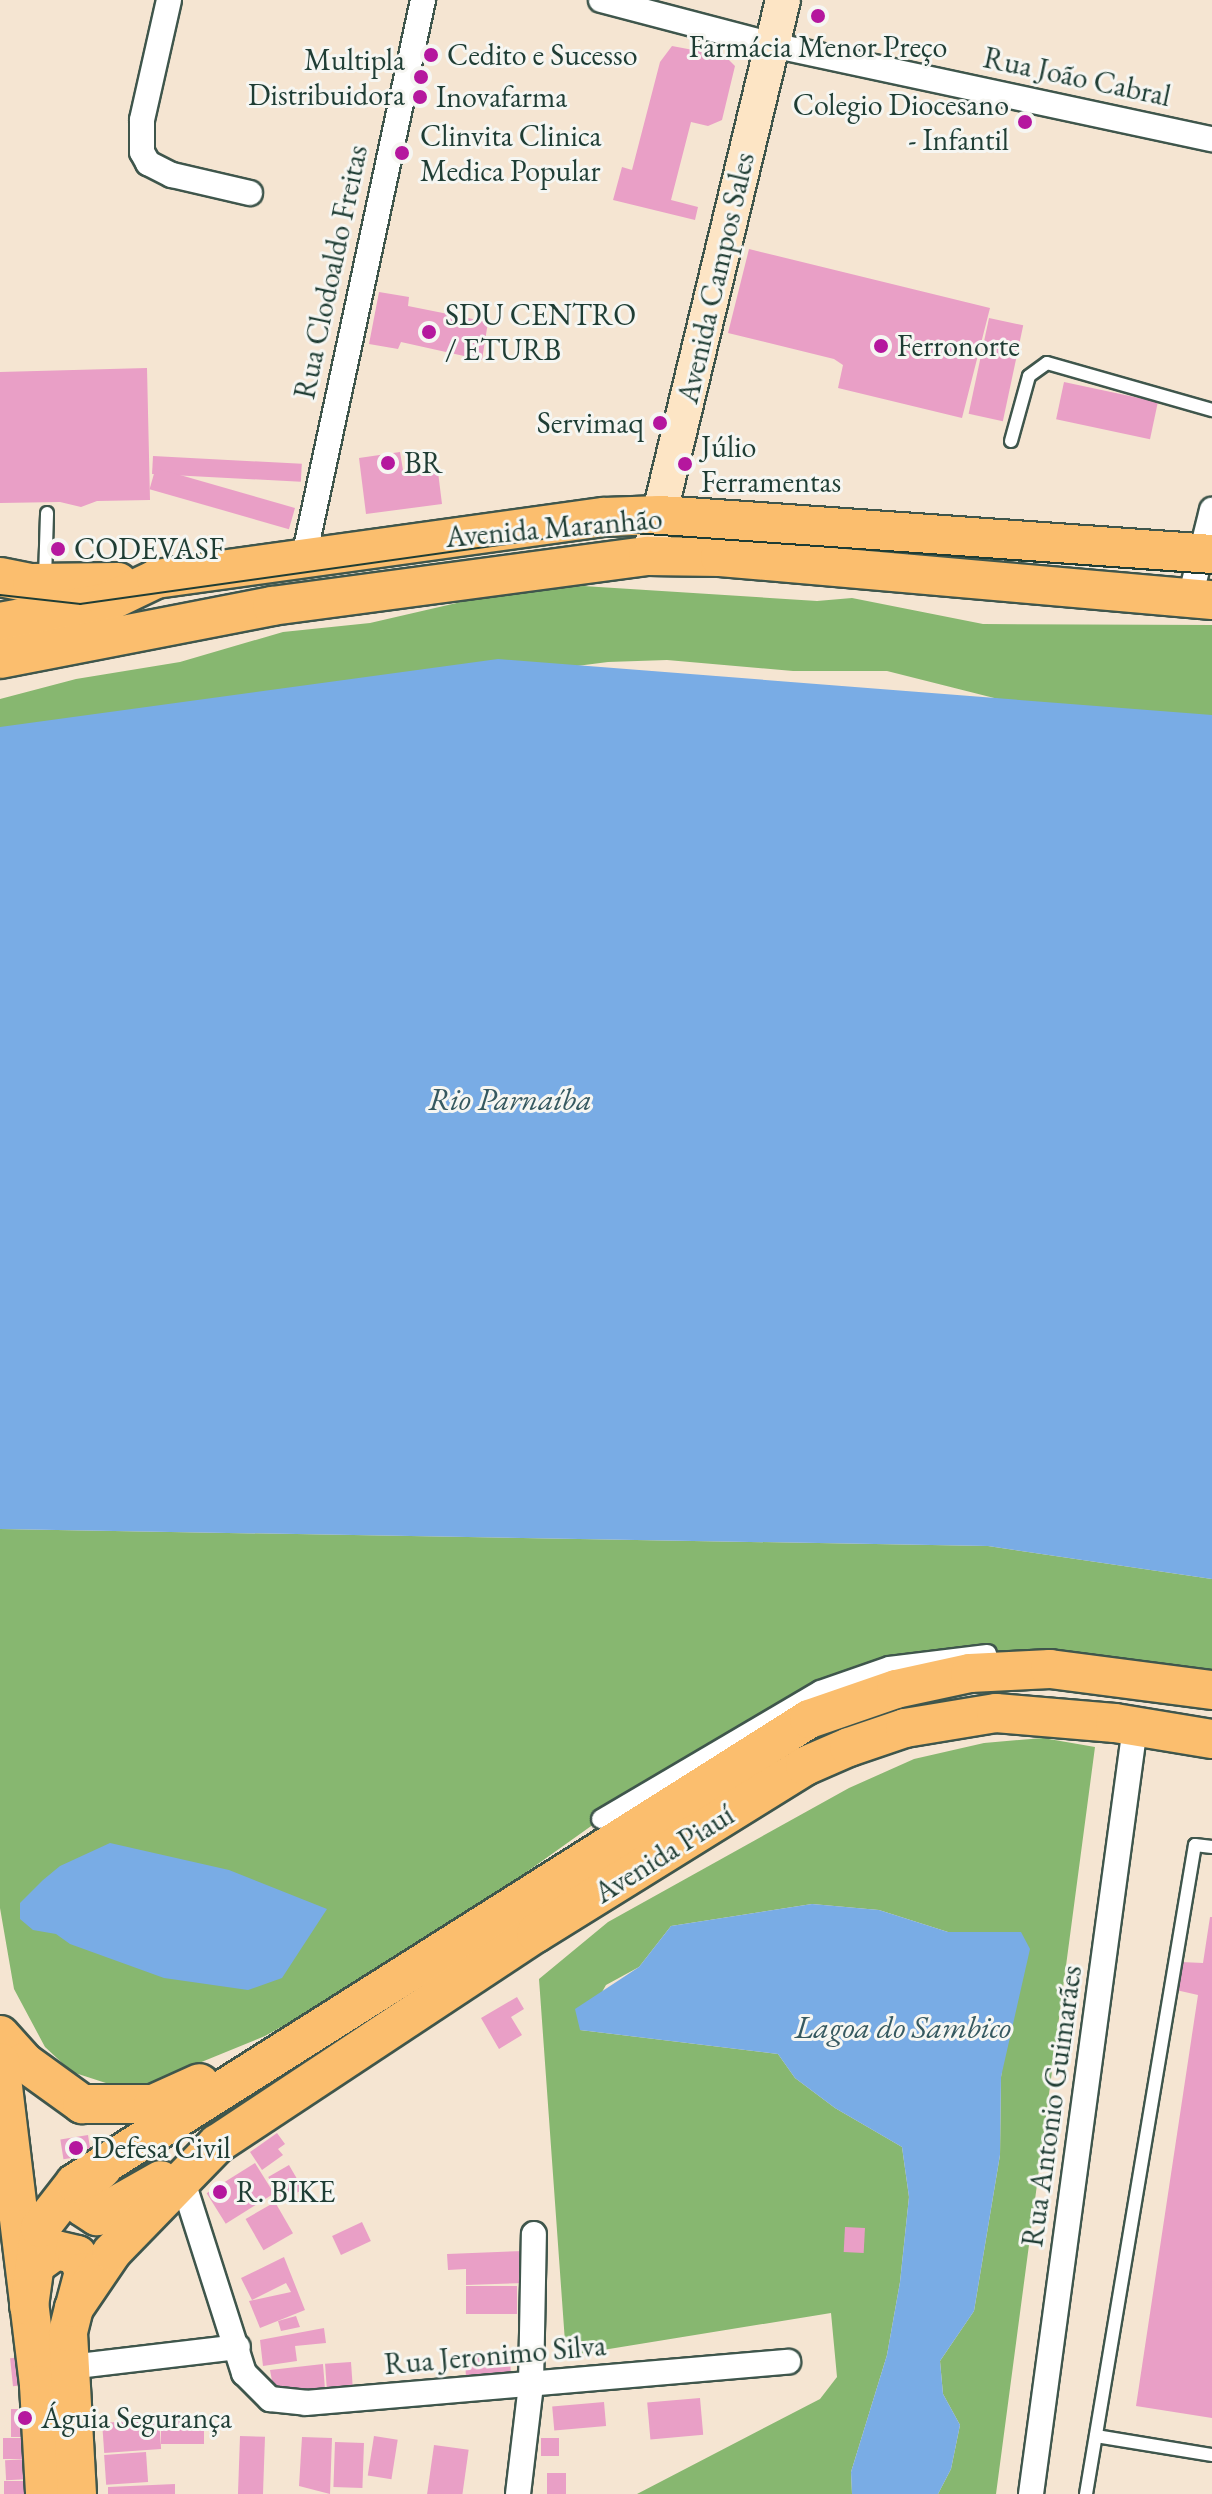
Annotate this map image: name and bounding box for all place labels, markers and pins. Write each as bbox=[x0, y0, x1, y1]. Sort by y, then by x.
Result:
marker: Farmácia Menor Preço bbox=[809, 7, 827, 25]
place label: Farmácia Menor Preço bbox=[689, 29, 947, 65]
place label: Cedito e Sucesso bbox=[447, 37, 637, 73]
place label: Multipla Distribuidora bbox=[248, 42, 405, 112]
marker: Cedito e Sucesso bbox=[422, 46, 440, 64]
marker: Multipla Distribuidora bbox=[412, 68, 430, 86]
place label: Inovafarma bbox=[436, 79, 567, 115]
place label: Colegio Diocesano - Infantil bbox=[793, 87, 1009, 158]
marker: Inovafarma bbox=[411, 88, 429, 106]
marker: Colegio Diocesano - Infantil bbox=[1016, 113, 1034, 131]
place label: Clinvita Clinica Medica Popular bbox=[420, 118, 602, 188]
marker: Clinvita Clinica Medica Popular bbox=[391, 142, 413, 164]
place label: SDU CENTRO / ETURB bbox=[445, 297, 636, 368]
marker: SDU CENTRO / ETURB bbox=[420, 323, 438, 341]
place label: Ferronorte bbox=[897, 328, 1020, 364]
marker: Ferronorte bbox=[872, 337, 890, 355]
place label: Servimaq bbox=[537, 405, 644, 441]
marker: Servimaq bbox=[651, 414, 669, 432]
place label: Júlio Ferramentas bbox=[701, 429, 841, 500]
place label: BR bbox=[404, 445, 443, 481]
marker: BR bbox=[379, 454, 397, 472]
marker: Júlio Ferramentas bbox=[676, 455, 694, 473]
place label: CODEVASF bbox=[74, 531, 224, 567]
marker: CODEVASF bbox=[49, 540, 67, 558]
place label: Defesa Civil bbox=[92, 2130, 231, 2166]
marker: Defesa Civil bbox=[67, 2139, 85, 2157]
place label: R. BIKE bbox=[236, 2174, 335, 2210]
marker: R. BIKE bbox=[211, 2183, 229, 2201]
place label: Águia Segurança bbox=[41, 2400, 232, 2436]
marker: Águia Segurança bbox=[16, 2409, 34, 2427]

